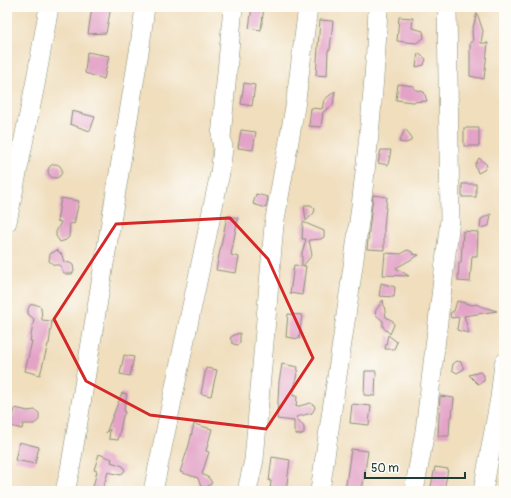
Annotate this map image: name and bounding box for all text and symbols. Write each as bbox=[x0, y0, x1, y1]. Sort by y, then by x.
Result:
scale bar bbox=[365, 454, 465, 480]
text: 50 m bbox=[371, 461, 399, 476]

